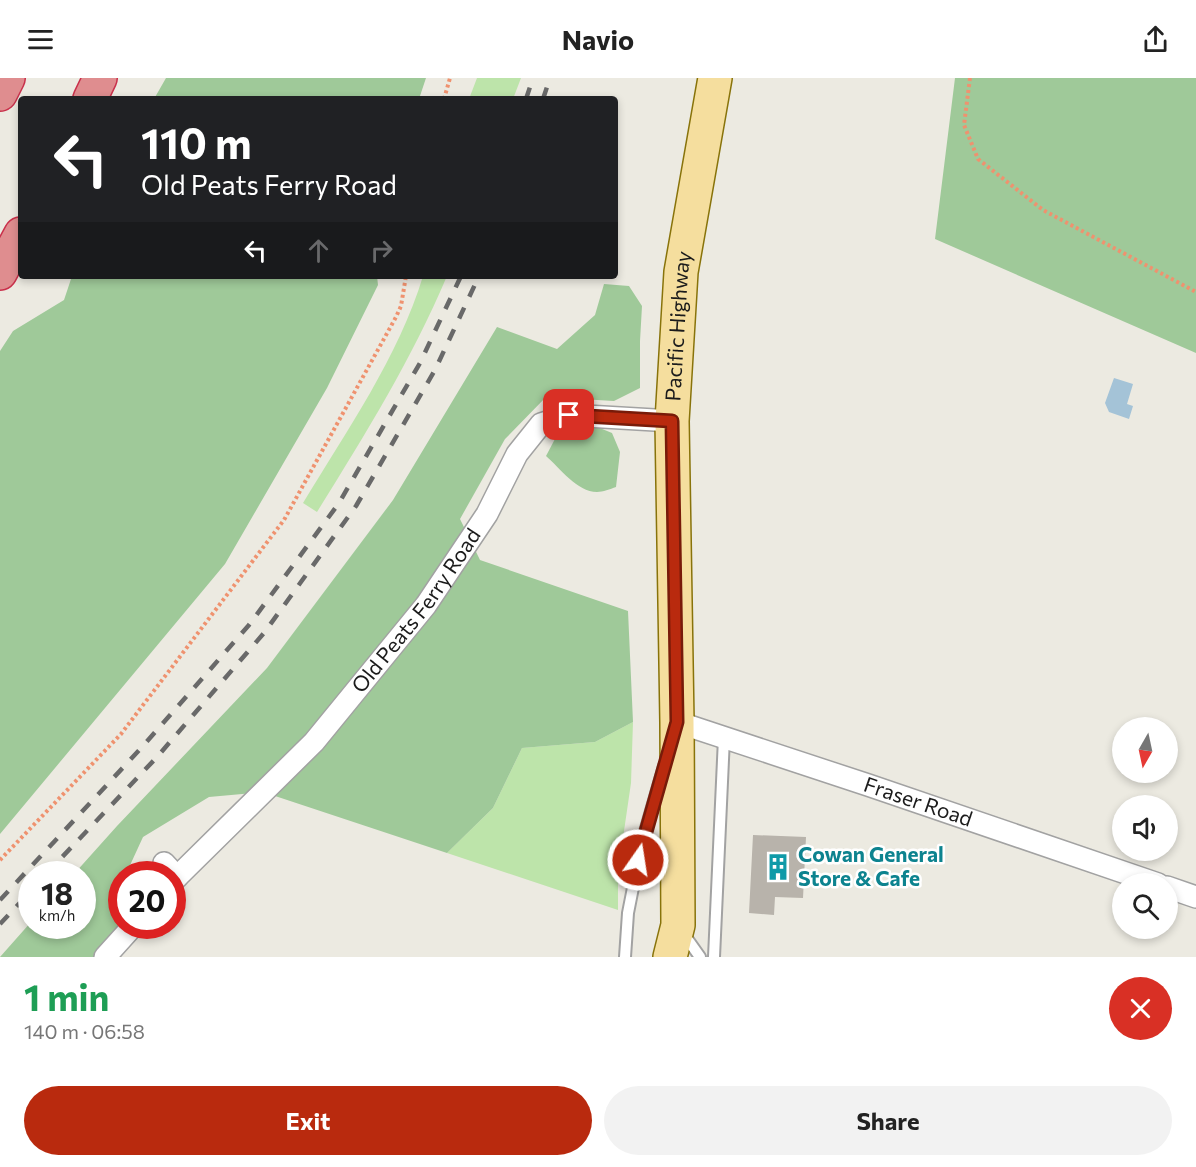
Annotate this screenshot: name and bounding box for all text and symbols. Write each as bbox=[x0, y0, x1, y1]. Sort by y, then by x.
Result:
icon: menu bbox=[24, 23, 57, 56]
text: Navio bbox=[562, 23, 634, 56]
icon: share bbox=[1139, 23, 1172, 56]
text: 110 m bbox=[141, 116, 252, 168]
icon: left bbox=[42, 120, 120, 198]
text: Old Peats Ferry Road bbox=[141, 168, 397, 201]
icon: left bbox=[239, 234, 272, 267]
icon: ahead bbox=[302, 234, 335, 267]
icon: right bbox=[365, 234, 398, 267]
street label: Pacific Highway bbox=[659, 249, 695, 402]
pin bbox=[543, 389, 594, 440]
icon: arrive bbox=[552, 398, 585, 431]
street label: Old Peats Ferry Road bbox=[346, 523, 485, 697]
north arrow bbox=[1112, 717, 1178, 783]
map controls bbox=[1112, 717, 1178, 939]
street label: Fraser Road bbox=[861, 771, 976, 831]
button: sound bbox=[1112, 795, 1178, 861]
position arrow bbox=[606, 828, 670, 892]
place label: Cowan General Store & Cafe bbox=[798, 841, 944, 890]
building icon: Cowan General Store & Cafe bbox=[763, 852, 793, 882]
speed limit sign: 20 bbox=[108, 861, 186, 939]
button: search bbox=[1112, 873, 1178, 939]
text: 18 bbox=[41, 874, 73, 911]
text: km/h bbox=[39, 906, 75, 924]
text: 1 min bbox=[24, 974, 109, 1018]
button: close bbox=[1109, 977, 1172, 1040]
text: 140 m · 06:58 bbox=[24, 1019, 145, 1043]
button: Exit bbox=[24, 1086, 592, 1155]
button: Share bbox=[604, 1086, 1172, 1155]

